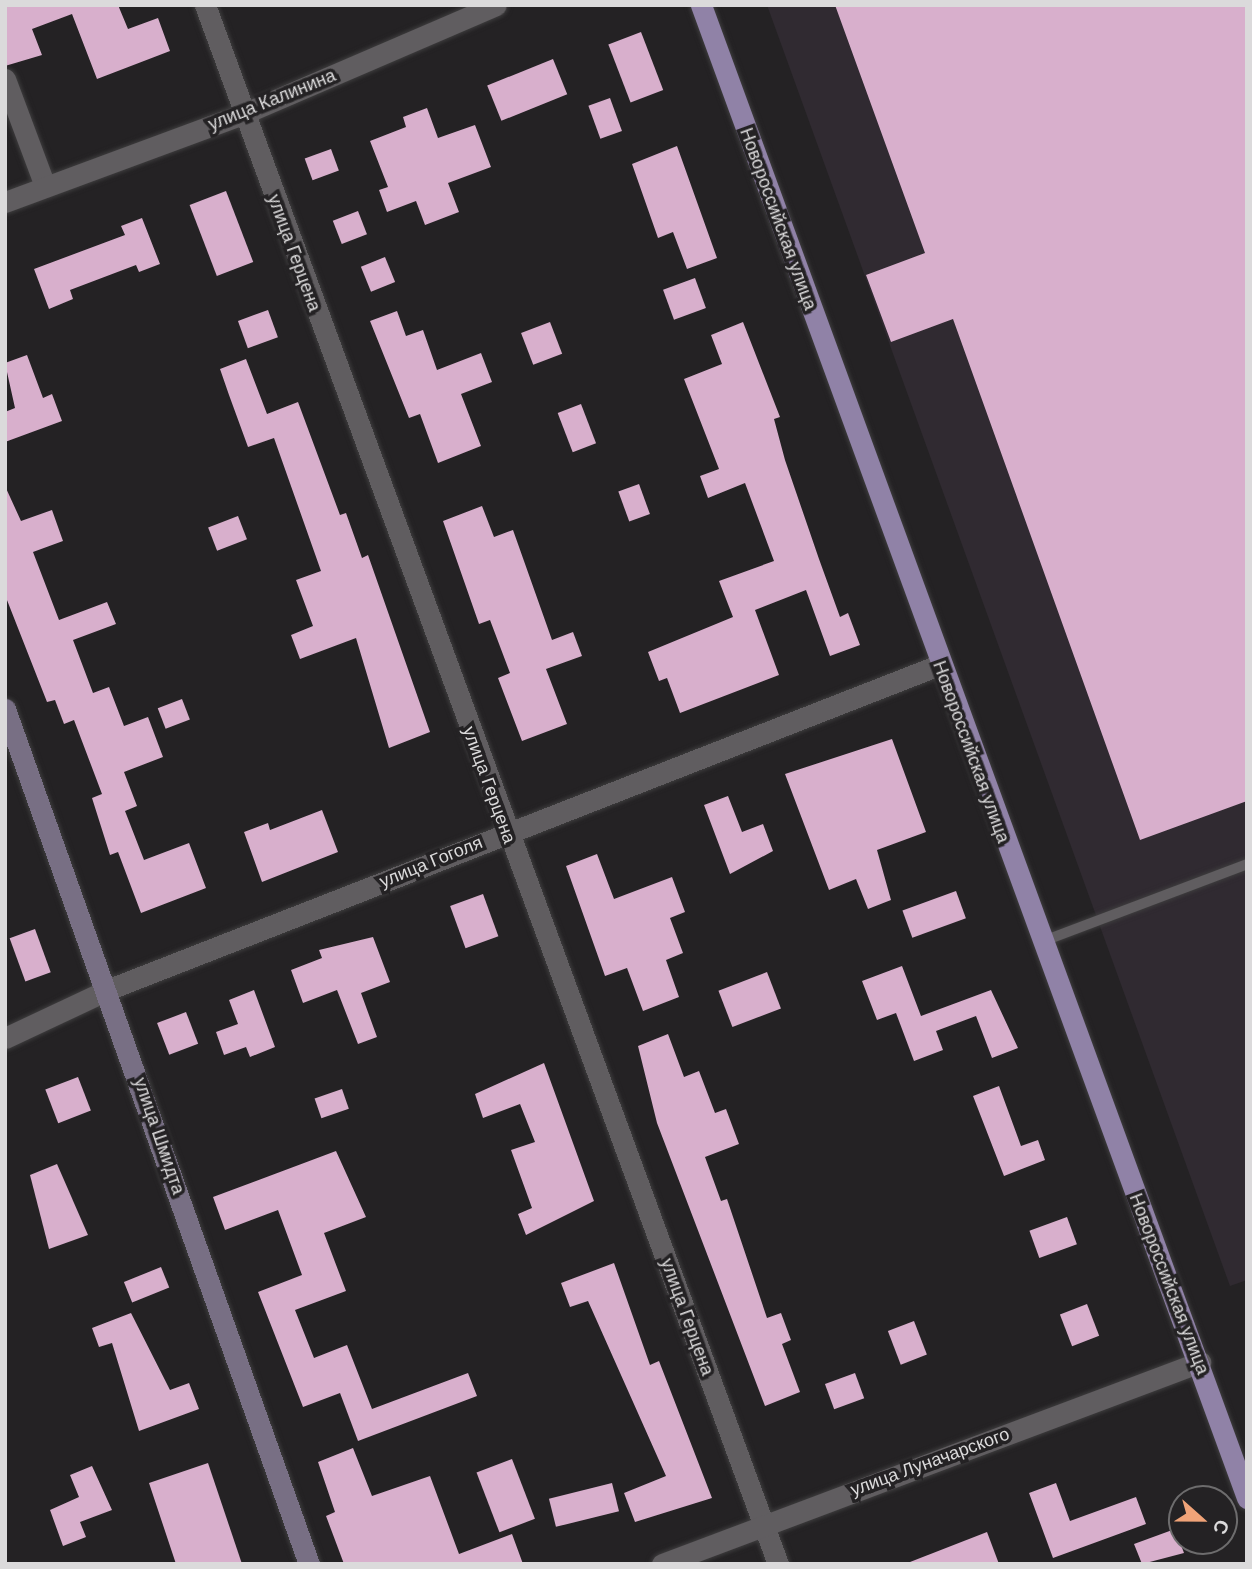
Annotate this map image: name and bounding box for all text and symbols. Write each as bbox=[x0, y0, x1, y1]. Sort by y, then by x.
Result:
street label: улица Калинина bbox=[205, 65, 339, 135]
street label: Новороссийская улица bbox=[735, 125, 821, 313]
street label: улица Герцена bbox=[263, 191, 325, 315]
street label: Новороссийская улица bbox=[928, 658, 1014, 846]
street label: улица Герцена bbox=[458, 723, 520, 847]
street label: улица Гоголя bbox=[376, 832, 486, 892]
street label: улица Шмидта bbox=[129, 1075, 189, 1197]
street label: Новороссийская улица bbox=[1125, 1190, 1213, 1378]
street label: улица Герцена bbox=[656, 1255, 718, 1379]
street label: улица Луначарского bbox=[848, 1423, 1012, 1501]
north arrow bbox=[1168, 1485, 1238, 1555]
text: С bbox=[1209, 1517, 1233, 1537]

